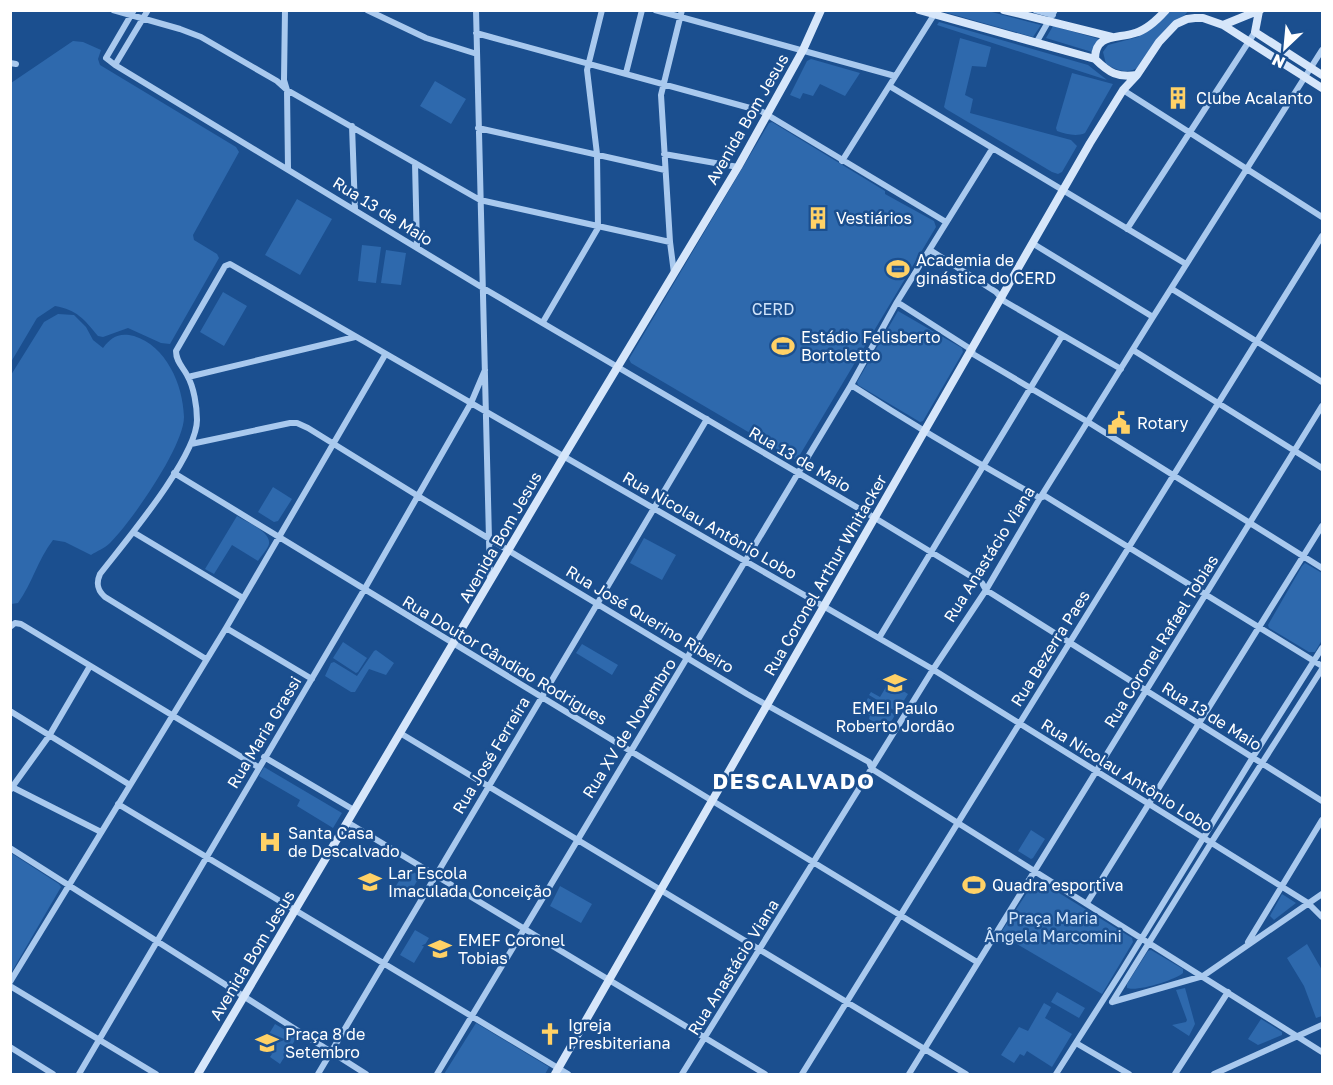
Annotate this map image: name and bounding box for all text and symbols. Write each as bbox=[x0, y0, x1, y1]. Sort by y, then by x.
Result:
north arrow bbox=[1255, 18, 1315, 78]
street label: Avenida Bom Jesus bbox=[701, 50, 793, 188]
text: N bbox=[1269, 50, 1288, 73]
building icon: Clube Acalanto bbox=[1165, 85, 1191, 111]
place label: Clube Acalanto bbox=[1196, 88, 1313, 108]
street label: Rua 13 de Maio bbox=[329, 172, 437, 250]
building icon: Vestiários bbox=[805, 205, 831, 231]
place label: Vestiários bbox=[836, 208, 912, 228]
place label: Academia de ginástica do CERD bbox=[916, 250, 1056, 288]
sports icon: Academia de ginástica do CERD bbox=[885, 256, 911, 282]
park label: CERD bbox=[752, 299, 794, 319]
place label: Estádio Felisberto Bortoletto bbox=[801, 327, 941, 365]
sports icon: Estádio Felisberto Bortoletto bbox=[770, 333, 796, 359]
public building icon: Rotary bbox=[1106, 410, 1132, 436]
place label: Rotary bbox=[1137, 413, 1188, 433]
street label: Rua 13 de Maio bbox=[746, 422, 854, 496]
street label: Rua Nicolau Antônio Lobo bbox=[619, 467, 801, 583]
street label: Avenida Bom Jesus bbox=[454, 468, 546, 606]
street label: Rua Coronel Arthur Whitacker bbox=[759, 471, 891, 679]
street label: Rua Anastácio Viana bbox=[939, 482, 1039, 626]
street label: Rua Coronel Rafael Tobias bbox=[1099, 551, 1223, 731]
street label: Rua José Querino Ribeiro bbox=[562, 561, 738, 677]
street label: Rua Bezerra Paes bbox=[1006, 586, 1094, 710]
street label: Rua Doutor Cândido Rodrigues bbox=[399, 591, 611, 729]
street label: Rua XV de Novembro bbox=[578, 654, 680, 802]
school or university icon: EMEI Paulo Roberto Jordão bbox=[882, 670, 908, 696]
street label: Rua Maria Grassi bbox=[223, 672, 305, 792]
street label: Rua 13 de Maio bbox=[1158, 677, 1266, 755]
street label: Rua José Ferreira bbox=[448, 693, 534, 817]
place label: EMEI Paulo Roberto Jordão bbox=[835, 698, 955, 736]
street label: Rua Nicolau Antônio Lobo bbox=[1038, 714, 1216, 836]
district label: DESCALVADO bbox=[712, 767, 876, 794]
place label: Santa Casa de Descalvado bbox=[288, 823, 400, 861]
hospital icon: Santa Casa de Descalvado bbox=[257, 829, 283, 855]
place label: Lar Escola Imaculada Conceição bbox=[388, 863, 552, 901]
school or university icon: Lar Escola Imaculada Conceição bbox=[357, 869, 383, 895]
sports icon: Quadra esportiva bbox=[961, 872, 987, 898]
place label: Quadra esportiva bbox=[992, 875, 1124, 895]
street label: Avenida Bom Jesus bbox=[205, 886, 299, 1024]
street label: Rua Anastácio Viana bbox=[683, 895, 783, 1039]
park label: Praça Maria Ângela Marcomini bbox=[984, 908, 1122, 946]
place label: EMEF Coronel Tobias bbox=[458, 930, 565, 968]
school or university icon: EMEF Coronel Tobias bbox=[427, 936, 453, 962]
place label: Igreja Presbiteriana bbox=[568, 1015, 671, 1053]
church icon: Igreja Presbiteriana bbox=[537, 1021, 563, 1047]
place label: Praça 8 de Setembro bbox=[285, 1024, 365, 1062]
school or university icon: Praça 8 de Setembro bbox=[254, 1030, 280, 1056]

